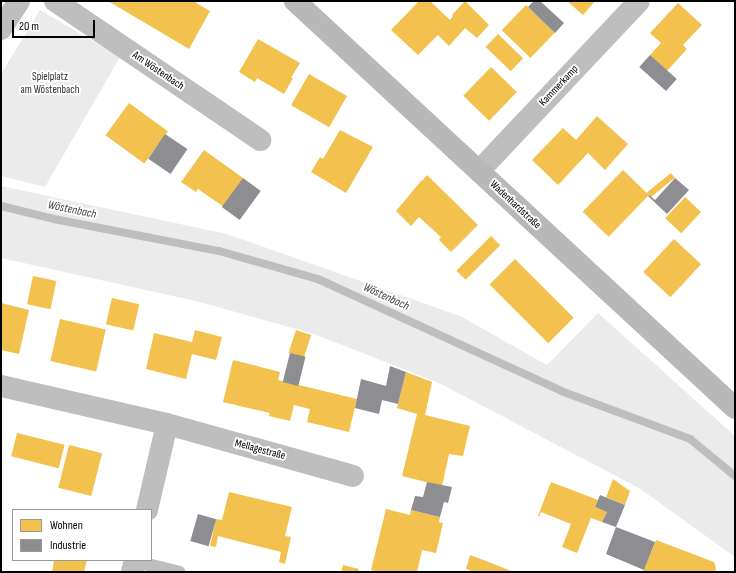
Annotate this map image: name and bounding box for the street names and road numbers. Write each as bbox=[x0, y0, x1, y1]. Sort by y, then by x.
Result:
street label: Am Wöstenbach bbox=[130, 49, 186, 93]
street label: Kammerkamp bbox=[537, 63, 581, 109]
street label: Wadenhardstraße bbox=[487, 178, 543, 232]
street label: Mellagestraße bbox=[233, 437, 287, 463]

